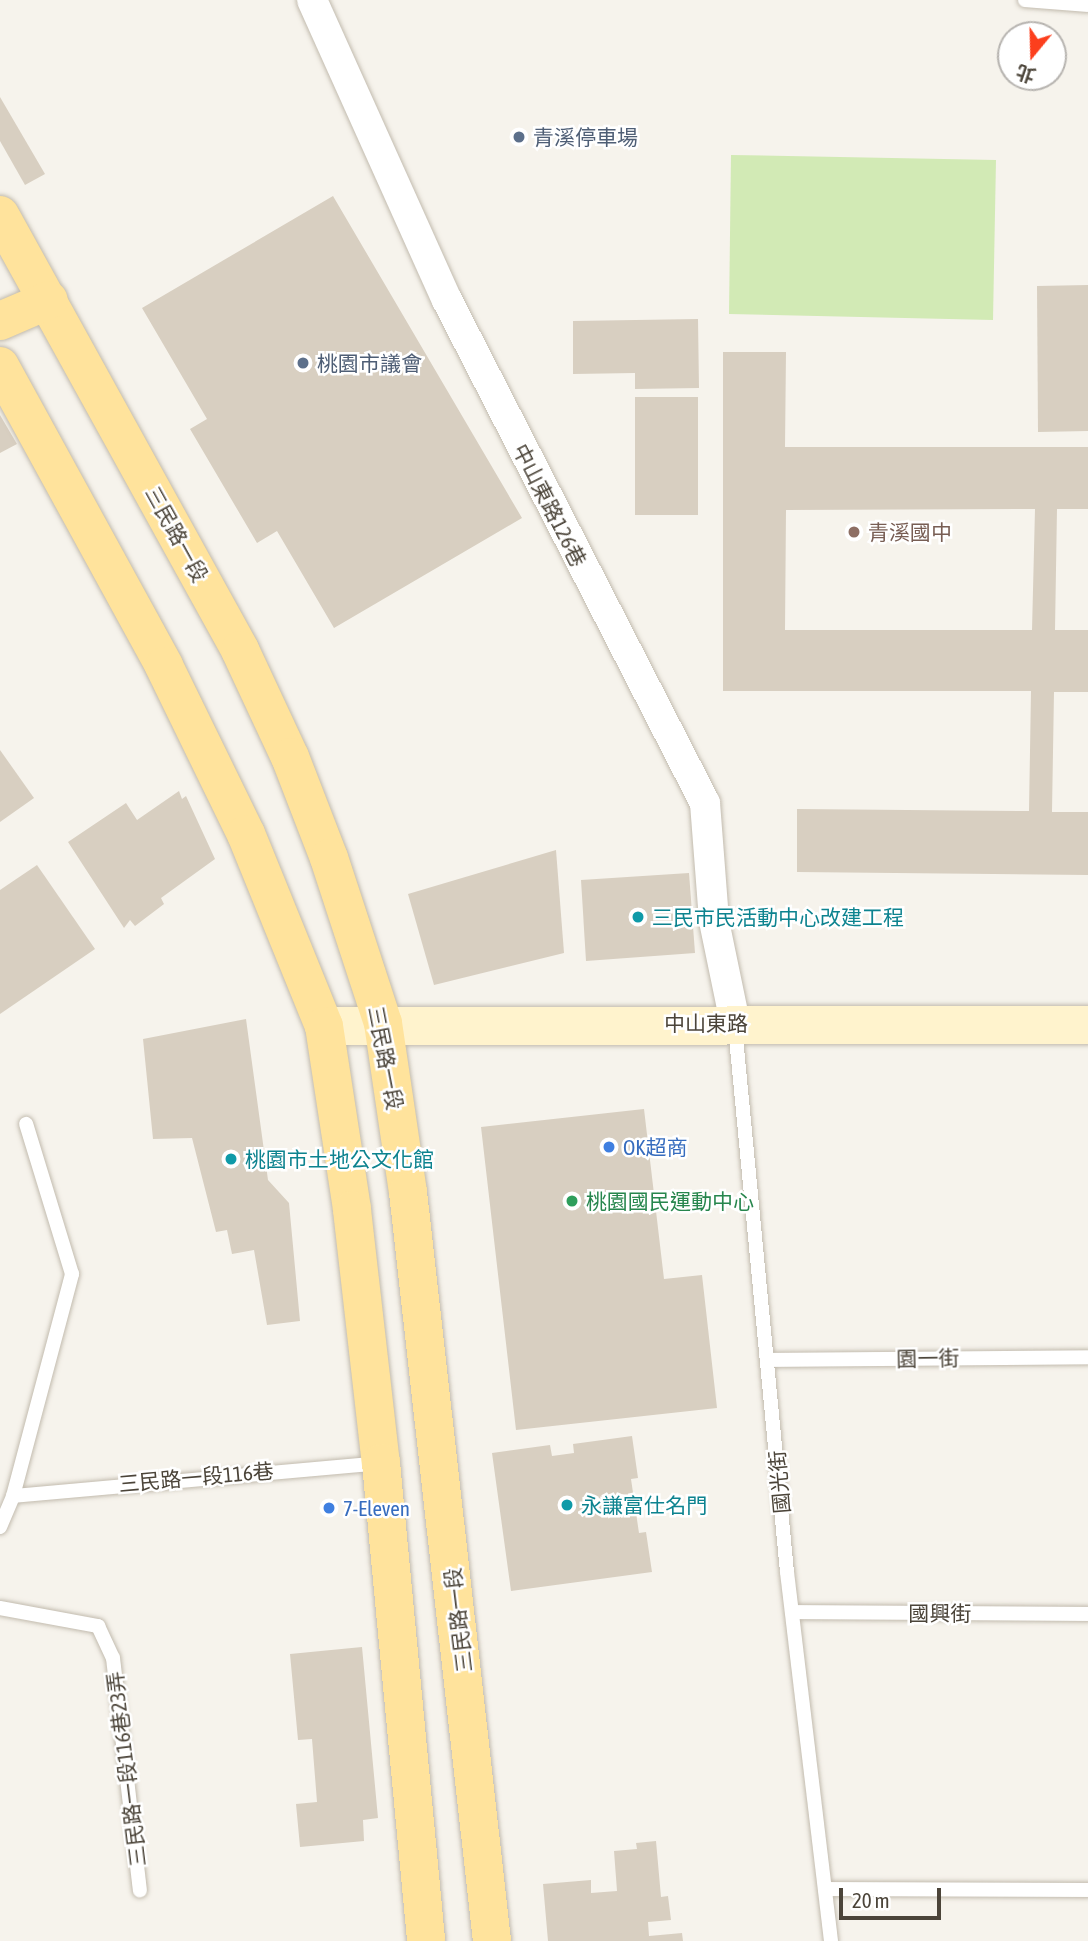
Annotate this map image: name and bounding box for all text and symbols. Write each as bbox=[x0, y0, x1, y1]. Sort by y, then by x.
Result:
north arrow bbox=[997, 21, 1067, 91]
text: 北 bbox=[1013, 60, 1038, 87]
place label: 青溪停車場 bbox=[533, 124, 638, 150]
marker: 青溪停車場 bbox=[511, 129, 527, 145]
place label: 桃園市議會 bbox=[317, 350, 422, 376]
marker: 桃園市議會 bbox=[295, 355, 311, 371]
street label: 中山東路126巷 bbox=[508, 439, 592, 571]
street label: 三民路一段 bbox=[141, 482, 213, 586]
place label: 青溪國中 bbox=[868, 519, 952, 545]
marker: 青溪國中 bbox=[846, 524, 862, 540]
place label: 三民市民活動中心改建工程 bbox=[652, 904, 904, 930]
marker: 三民市民活動中心改建工程 bbox=[630, 909, 646, 925]
street label: 三民路一段 bbox=[364, 1004, 408, 1112]
street label: 中山東路 bbox=[664, 1010, 748, 1036]
place label: OK超商 bbox=[623, 1134, 688, 1160]
marker: OK超商 bbox=[601, 1139, 617, 1155]
place label: 桃園市土地公文化館 bbox=[245, 1146, 434, 1172]
marker: 桃園市土地公文化館 bbox=[223, 1151, 239, 1167]
place label: 桃園國民運動中心 bbox=[586, 1188, 754, 1214]
marker: 桃園國民運動中心 bbox=[564, 1193, 580, 1209]
street label: 園一街 bbox=[896, 1345, 960, 1371]
street label: 國光街 bbox=[764, 1450, 794, 1514]
street label: 三民路一段116巷 bbox=[117, 1458, 275, 1496]
place label: 永謙富仕名門 bbox=[581, 1492, 707, 1518]
place label: 7-Eleven bbox=[343, 1495, 410, 1521]
marker: 永謙富仕名門 bbox=[559, 1497, 575, 1513]
marker: 7-Eleven bbox=[321, 1500, 337, 1516]
street label: 三民路一段 bbox=[439, 1566, 477, 1674]
street label: 國興街 bbox=[909, 1600, 971, 1626]
street label: 三民路一段116巷23弄 bbox=[102, 1670, 150, 1868]
scale bar bbox=[843, 1874, 944, 1918]
text: 20 m bbox=[852, 1888, 890, 1912]

